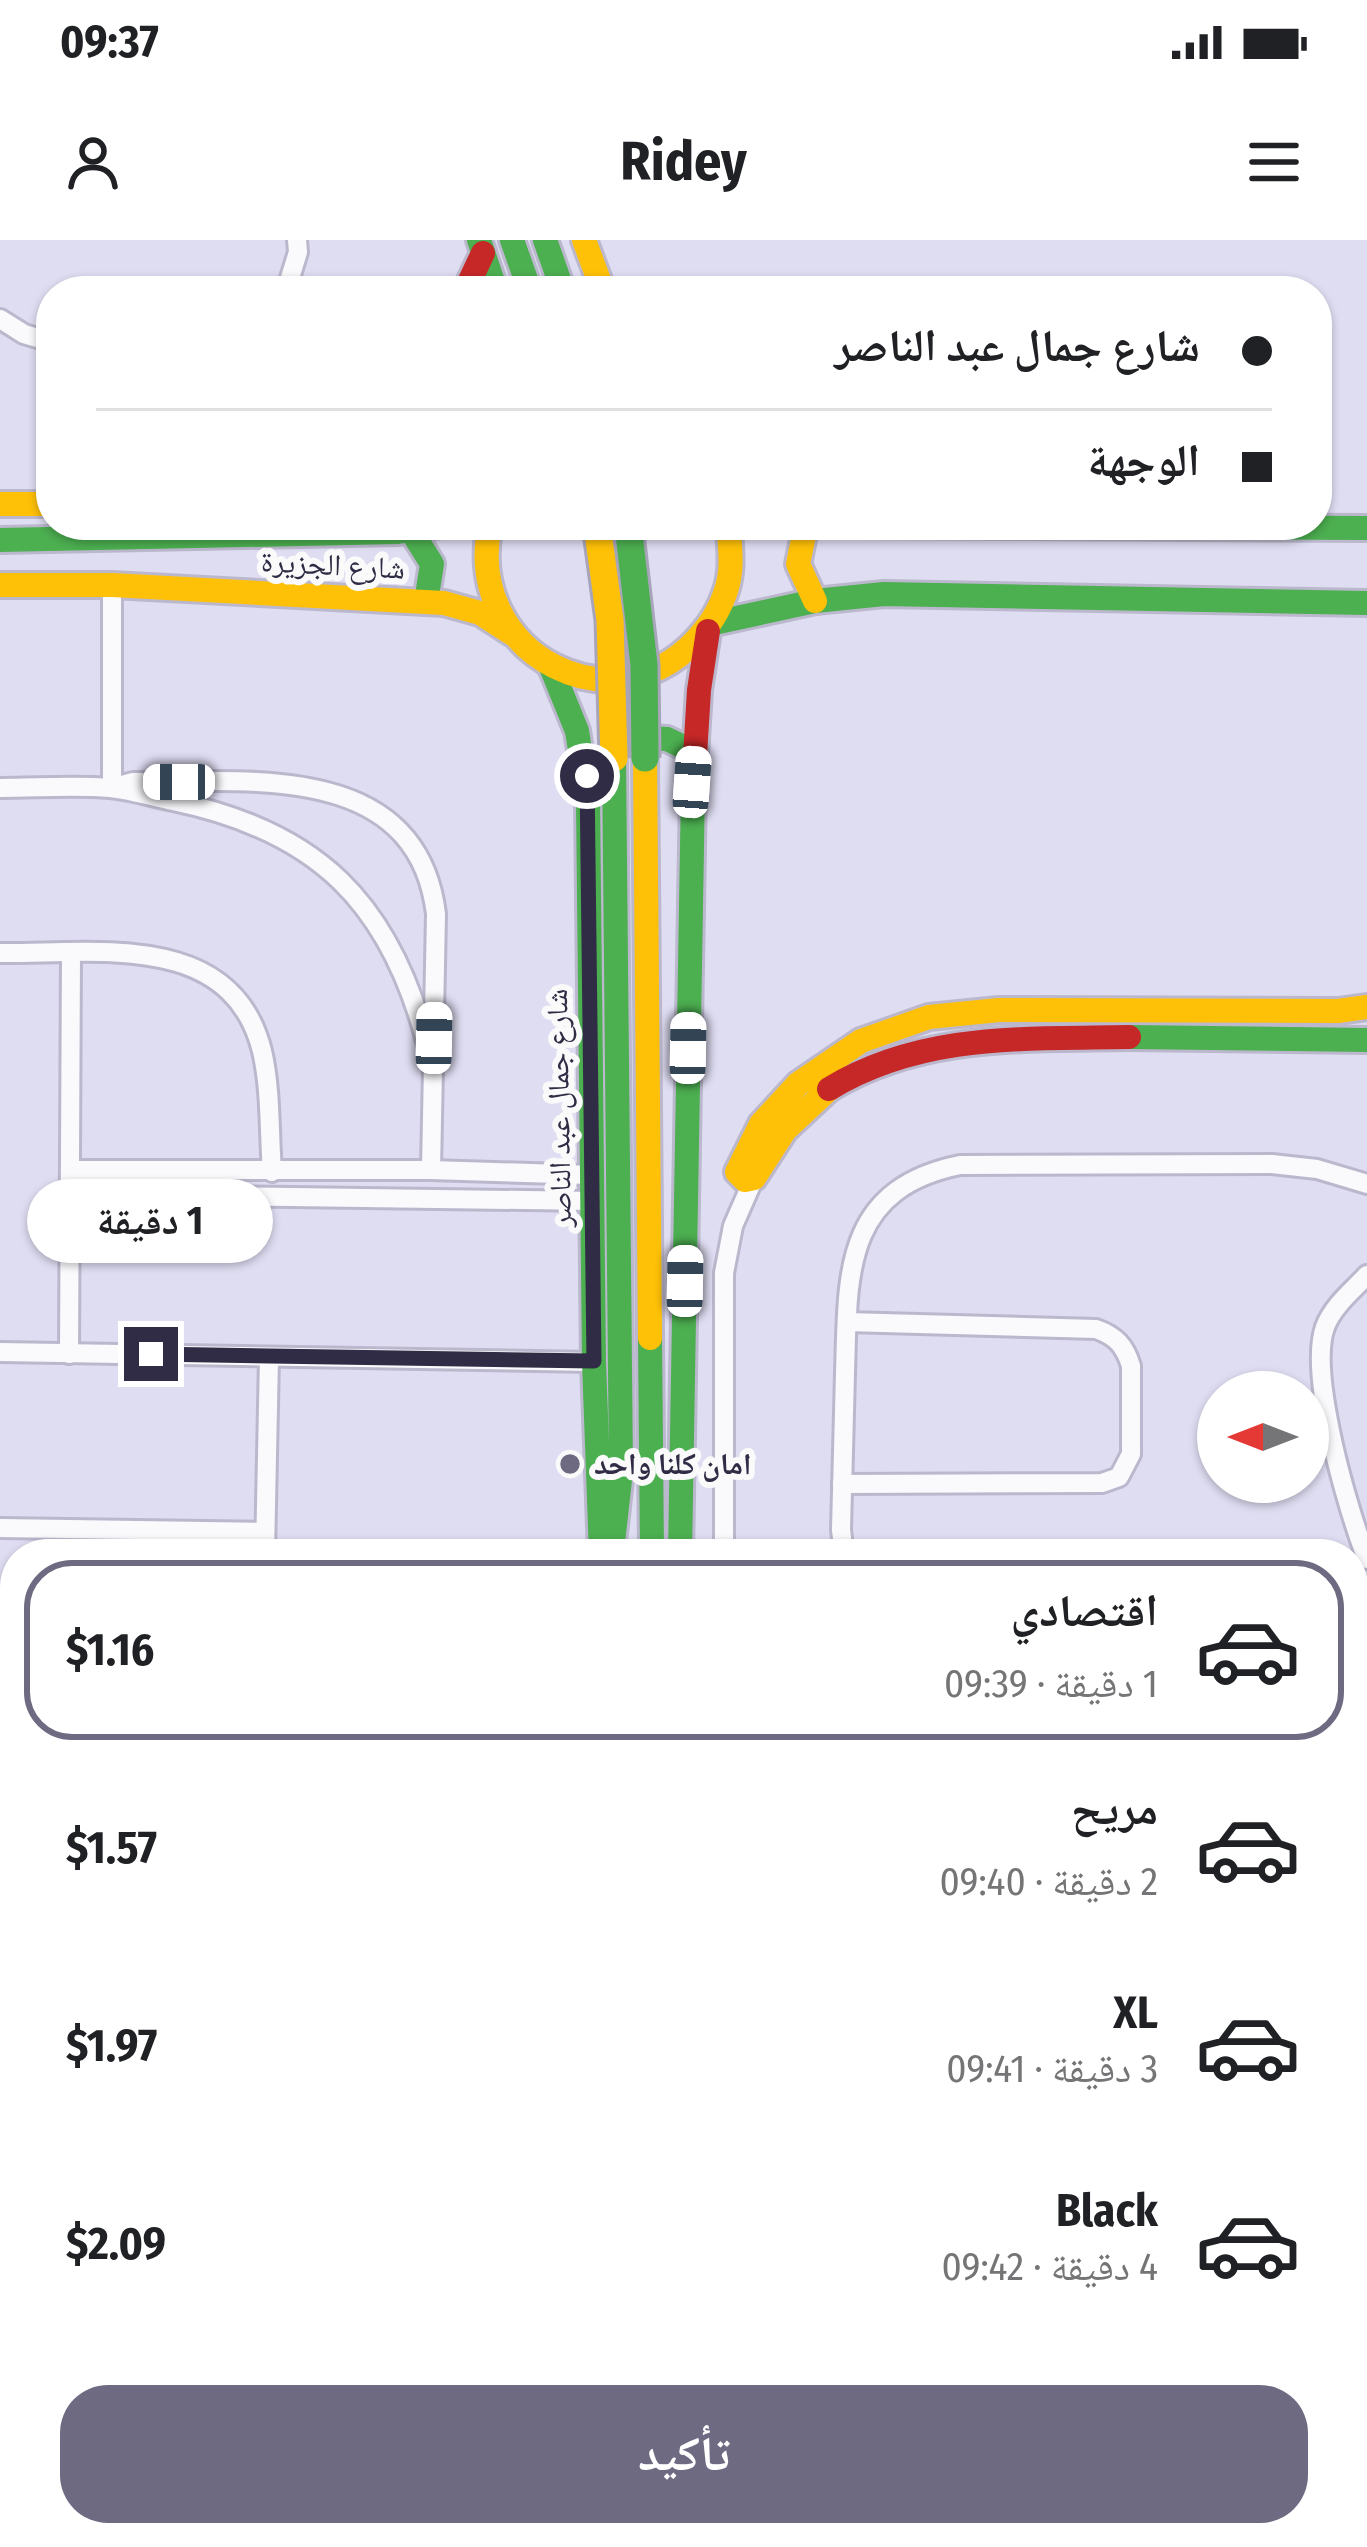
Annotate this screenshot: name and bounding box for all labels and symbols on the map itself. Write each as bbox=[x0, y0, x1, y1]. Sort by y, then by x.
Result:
street label: شارع الجزيرة bbox=[260, 543, 406, 588]
car bbox=[672, 745, 712, 819]
route start bbox=[560, 749, 614, 803]
car bbox=[143, 764, 215, 800]
street label: شارع جمال عبد الناصر bbox=[539, 988, 580, 1229]
car bbox=[415, 1002, 453, 1074]
car bbox=[669, 1012, 707, 1084]
callout: 1 دقيقة bbox=[28, 1180, 274, 1264]
car bbox=[666, 1245, 704, 1317]
route end bbox=[124, 1327, 178, 1381]
north arrow bbox=[1197, 1371, 1329, 1503]
place label: امان كلنا واحد bbox=[594, 1446, 751, 1482]
marker: امان كلنا واحد bbox=[557, 1451, 583, 1477]

